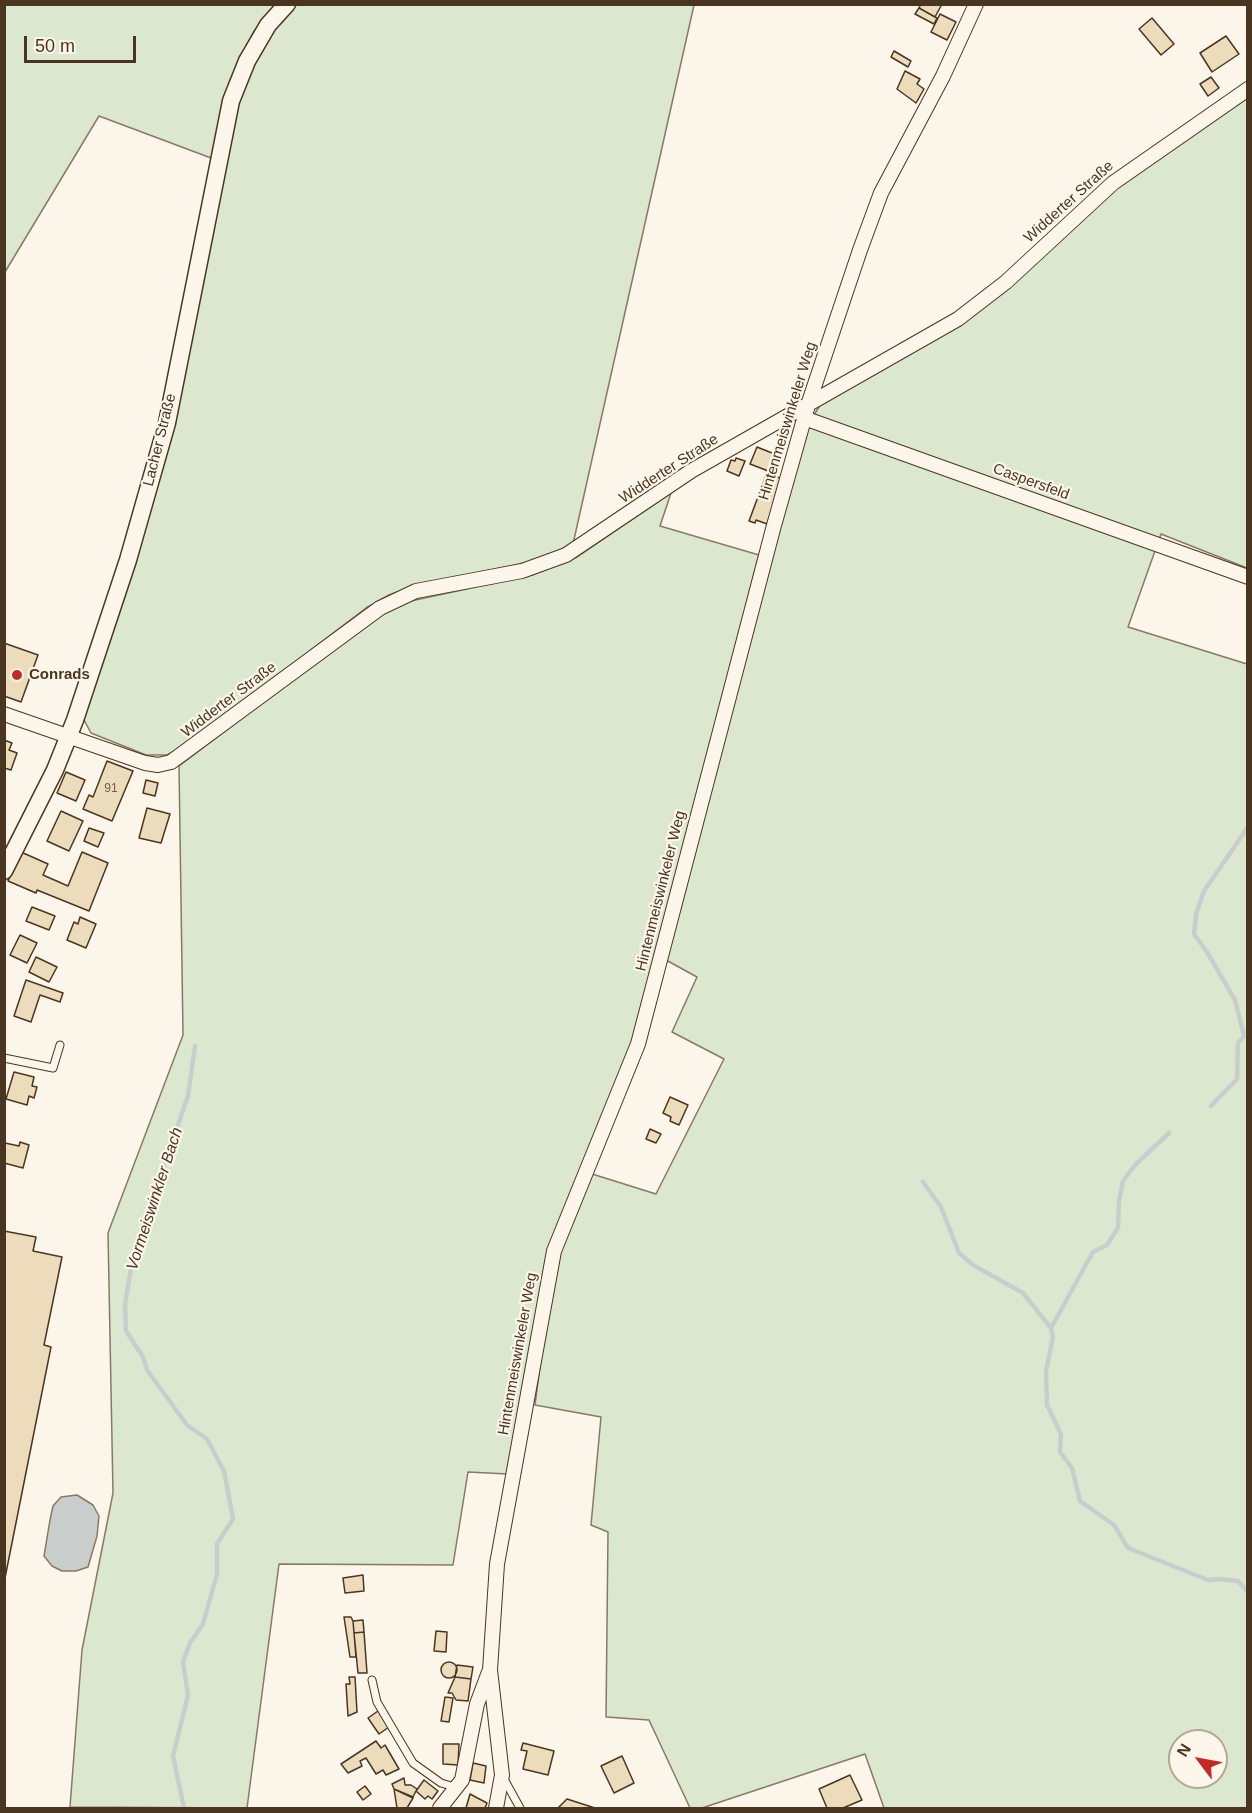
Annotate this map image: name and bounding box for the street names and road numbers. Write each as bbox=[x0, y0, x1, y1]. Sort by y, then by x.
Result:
street label: Widderter Straße bbox=[1021, 157, 1117, 247]
street label: Hintenmeiswinkeler Weg bbox=[755, 340, 821, 502]
street label: Lacher Straße bbox=[140, 392, 180, 488]
street label: Widderter Straße bbox=[616, 430, 722, 508]
street label: Caspersfeld bbox=[990, 460, 1072, 504]
street label: Widderter Straße bbox=[178, 658, 280, 742]
street label: Hintenmeiswinkeler Weg bbox=[632, 809, 690, 973]
street label: Hintenmeiswinkeler Weg bbox=[495, 1271, 541, 1437]

